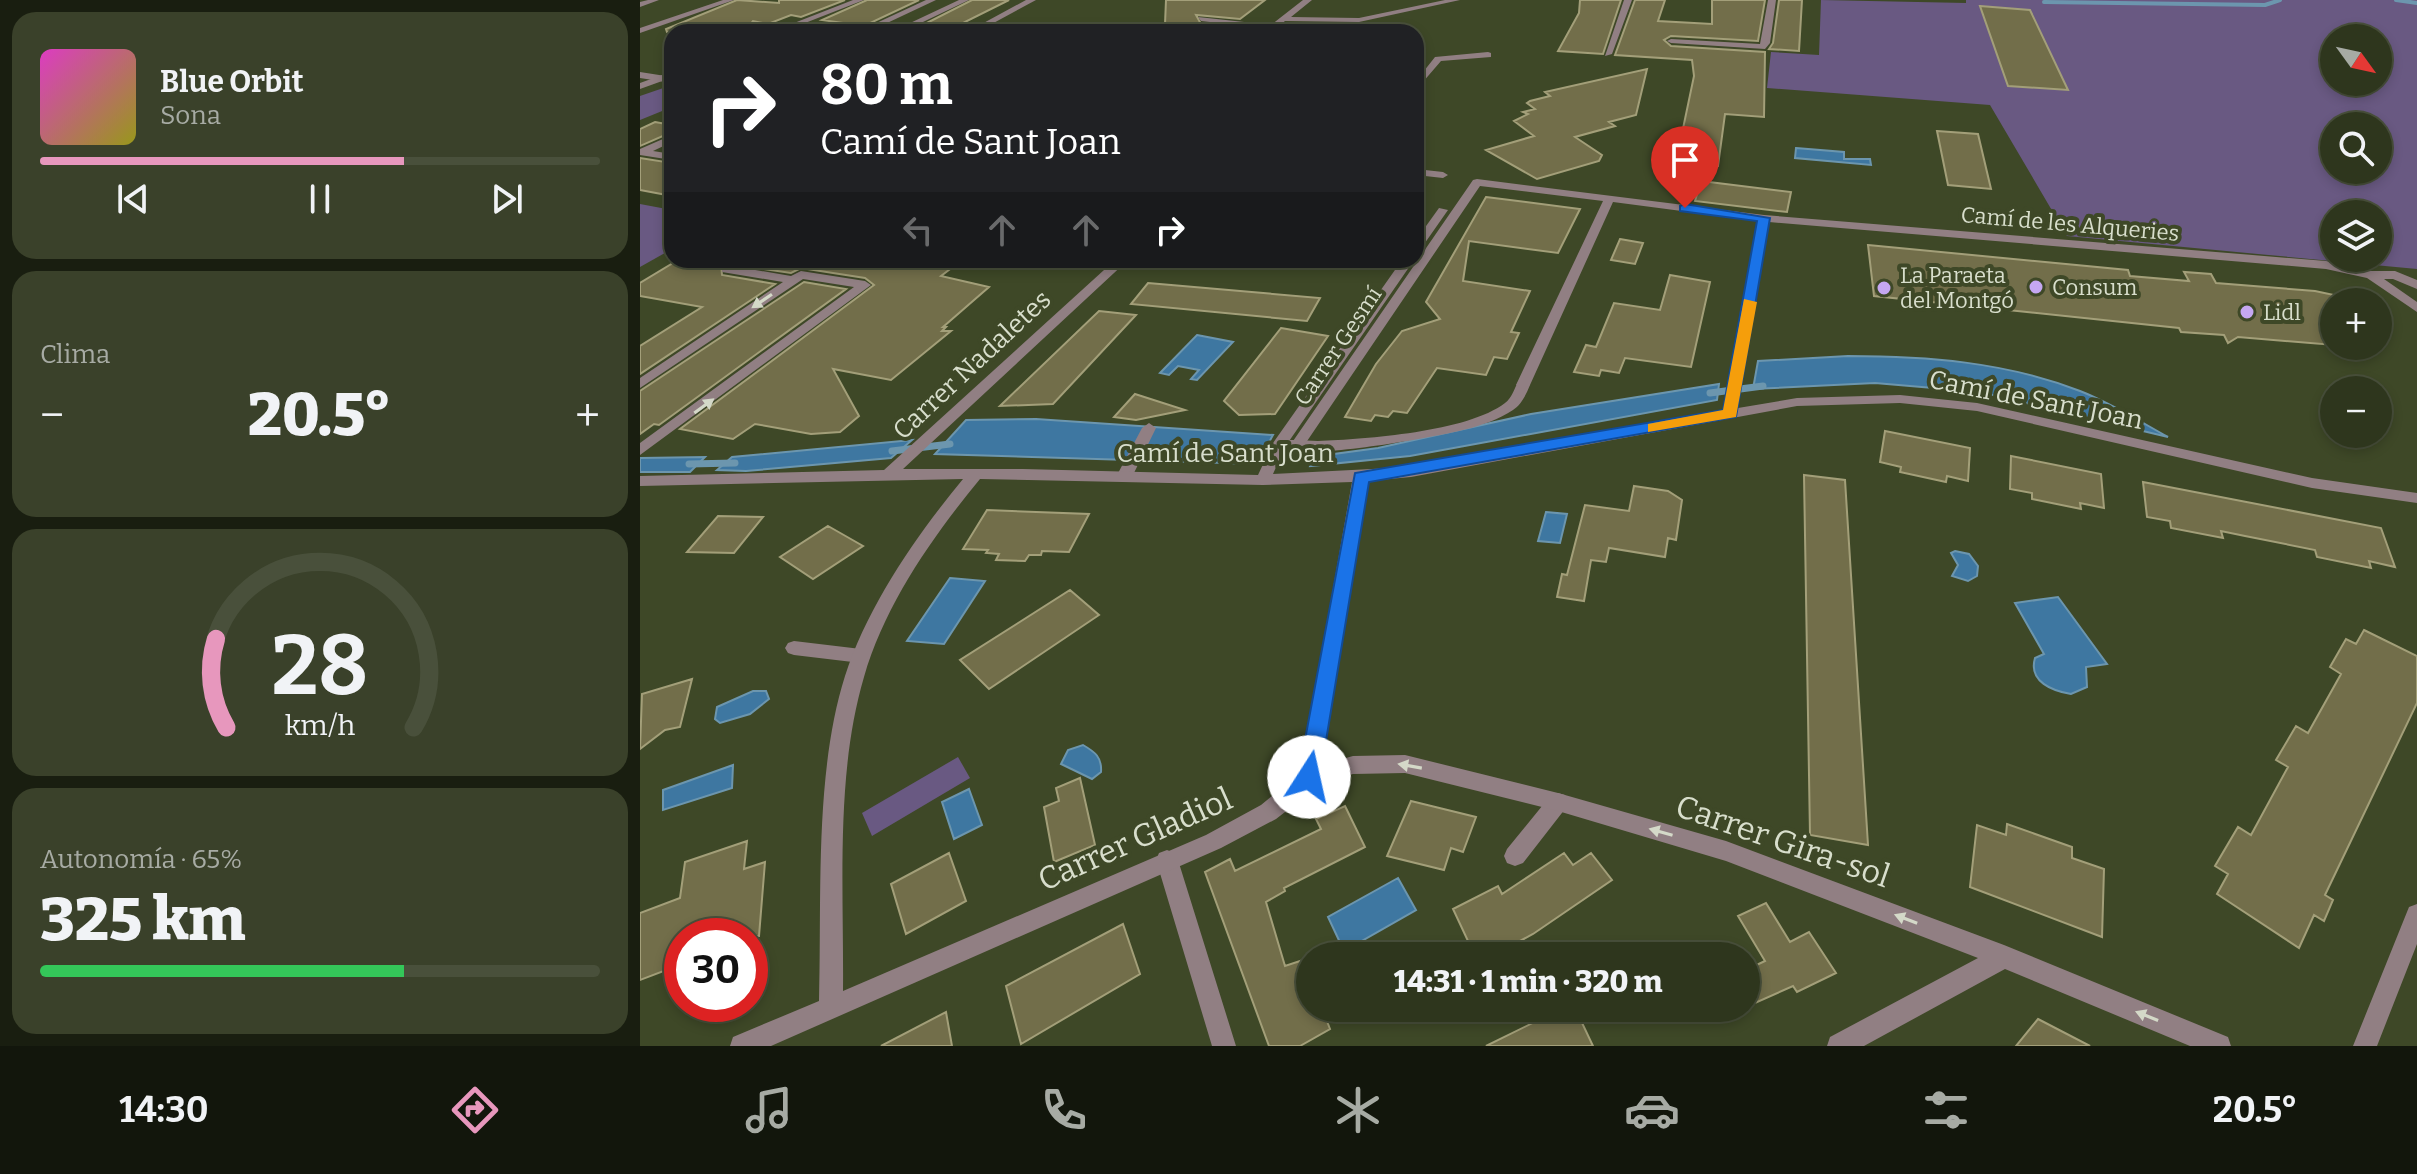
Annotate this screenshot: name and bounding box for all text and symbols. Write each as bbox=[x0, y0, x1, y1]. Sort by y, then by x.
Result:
north arrow bbox=[2320, 24, 2392, 96]
map controls bbox=[2320, 24, 2392, 448]
text: 80 m bbox=[820, 52, 953, 119]
icon: right bbox=[688, 56, 792, 160]
text: Blue Orbit bbox=[160, 64, 304, 100]
text: Sona bbox=[160, 100, 221, 131]
button: search bbox=[2320, 112, 2392, 184]
text: Camí de Sant Joan bbox=[820, 120, 1121, 164]
pin bbox=[1651, 126, 1719, 208]
icon: arrive bbox=[1663, 138, 1707, 182]
icon: previous bbox=[111, 177, 155, 221]
icon: pause bbox=[298, 177, 342, 221]
icon: next bbox=[485, 177, 529, 221]
button: layers bbox=[2320, 200, 2392, 272]
street label: Camí de les Alqueries bbox=[1960, 201, 2180, 247]
icon: left bbox=[896, 208, 940, 252]
icon: ahead bbox=[980, 208, 1024, 252]
icon: ahead bbox=[1064, 208, 1108, 252]
icon: right bbox=[1148, 208, 1192, 252]
place label: La Paraeta del Montgó bbox=[1900, 262, 2014, 314]
place label: Consum bbox=[2052, 274, 2137, 301]
marker: Consum bbox=[2027, 278, 2045, 296]
marker: La Paraeta del Montgó bbox=[1875, 279, 1893, 297]
street label: Carrer Gesmí bbox=[1289, 281, 1388, 410]
street label: Carrer Nadaletes bbox=[887, 284, 1057, 446]
button: + bbox=[2320, 288, 2392, 360]
one-way arrow bbox=[751, 293, 772, 308]
place label: Lidl bbox=[2263, 299, 2301, 326]
marker: Lidl bbox=[2238, 303, 2256, 321]
text: Clima bbox=[40, 339, 110, 370]
street label: Camí de Sant Joan bbox=[1926, 364, 2146, 436]
button: − bbox=[2320, 376, 2392, 448]
text: 20.5° bbox=[248, 379, 391, 451]
text: − bbox=[40, 389, 64, 442]
text: + bbox=[575, 389, 600, 442]
one-way arrow bbox=[693, 398, 715, 414]
street label: Camí de Sant Joan bbox=[1116, 438, 1334, 469]
text: 28 bbox=[272, 616, 368, 716]
text: km/h bbox=[285, 708, 356, 743]
position arrow bbox=[1267, 735, 1351, 819]
one-way arrow bbox=[1397, 760, 1422, 772]
street label: Carrer Gladiol bbox=[1032, 779, 1238, 899]
street label: Carrer Gira-sol bbox=[1671, 787, 1895, 895]
one-way arrow bbox=[1649, 825, 1673, 838]
text: Autonomía · 65% bbox=[40, 844, 242, 875]
text: 325 km bbox=[40, 884, 245, 956]
one-way arrow bbox=[1894, 912, 1918, 925]
speed limit sign: 30 bbox=[664, 918, 768, 1022]
text: 14:31 · 1 min · 320 m bbox=[1394, 964, 1662, 1000]
one-way arrow bbox=[2135, 1010, 2159, 1023]
icon: directions bbox=[447, 1082, 503, 1138]
icon: music bbox=[741, 1082, 797, 1138]
icon: phone bbox=[1036, 1082, 1092, 1138]
icon: climate bbox=[1330, 1082, 1386, 1138]
icon: car bbox=[1624, 1082, 1680, 1138]
icon: filters bbox=[1918, 1082, 1974, 1138]
text: 14:30 bbox=[119, 1088, 209, 1132]
text: 20.5° bbox=[2213, 1088, 2298, 1132]

